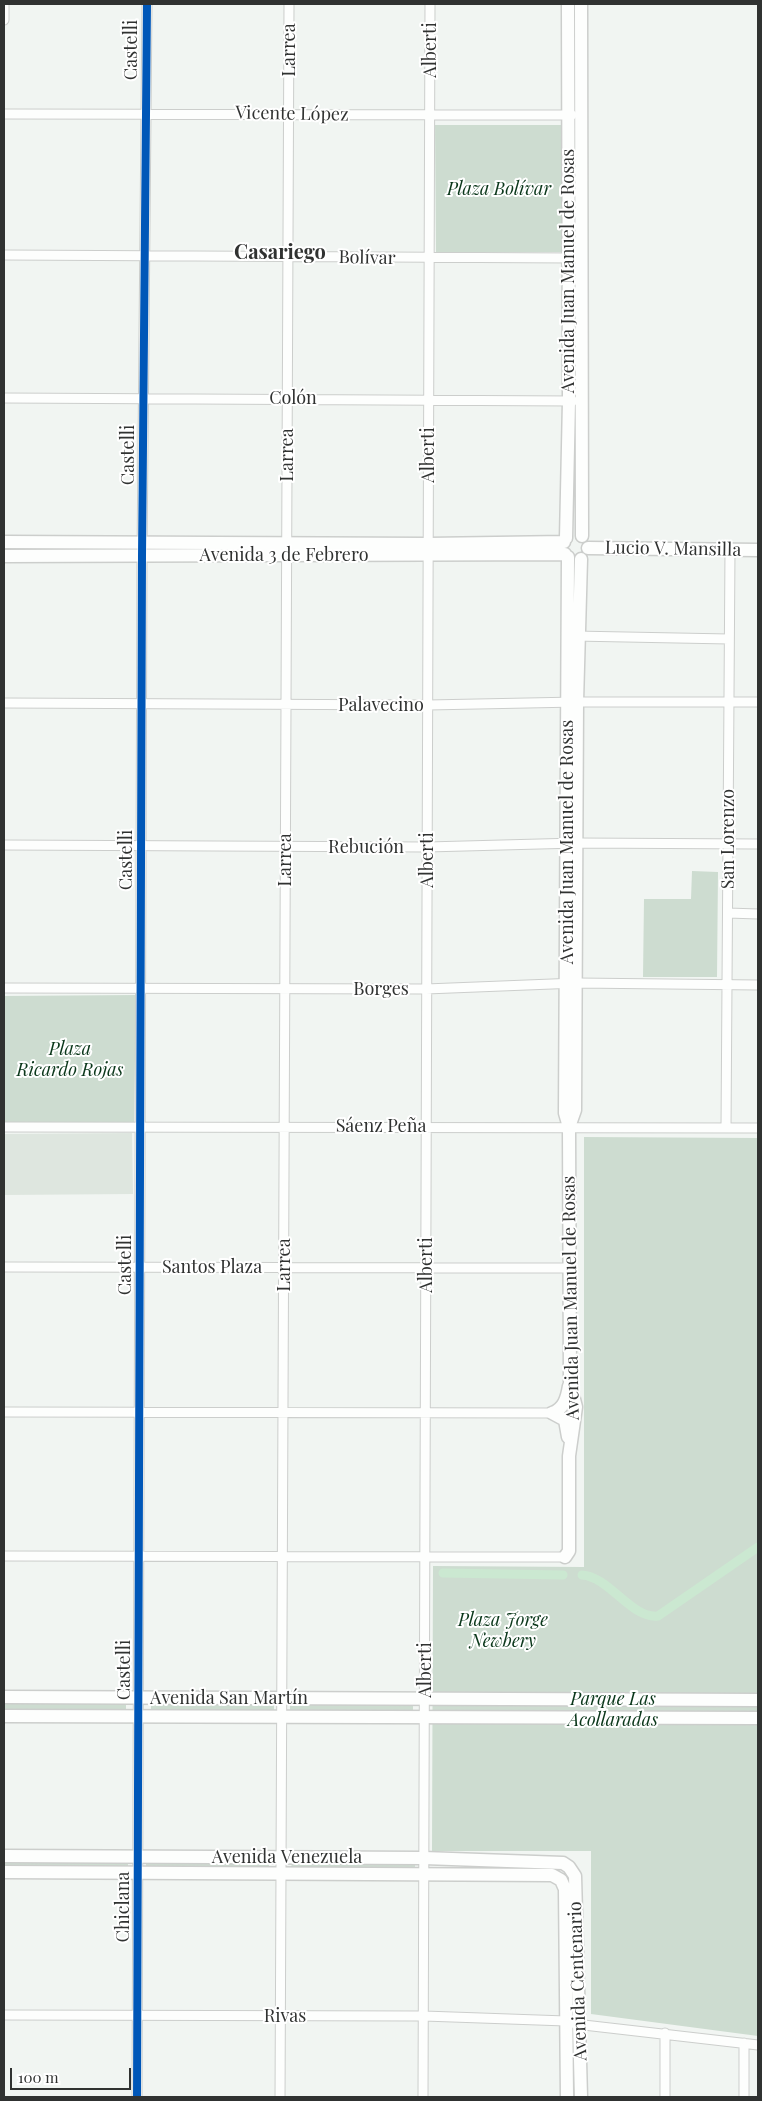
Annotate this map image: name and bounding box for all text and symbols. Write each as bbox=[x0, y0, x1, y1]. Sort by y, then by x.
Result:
street label: Castelli bbox=[120, 20, 142, 80]
street label: Alberti bbox=[419, 22, 441, 78]
street label: Larrea bbox=[278, 23, 300, 77]
street label: Vicente López bbox=[235, 102, 349, 126]
street label: Avenida Juan Manuel de Rosas bbox=[557, 149, 579, 393]
park label: Plaza Bolívar bbox=[447, 178, 551, 200]
district label: Casariego bbox=[234, 241, 326, 265]
street label: Bolívar bbox=[338, 247, 396, 269]
street label: Colón bbox=[269, 387, 317, 409]
street label: Castelli bbox=[117, 425, 139, 485]
street label: Alberti bbox=[417, 427, 439, 483]
street label: Larrea bbox=[276, 428, 298, 482]
street label: Lucio V. Mansilla bbox=[605, 537, 741, 561]
street label: Avenida 3 de Febrero bbox=[200, 544, 368, 566]
street label: Palavecino bbox=[338, 694, 424, 716]
street label: Avenida Juan Manuel de Rosas bbox=[556, 720, 578, 964]
street label: San Lorenzo bbox=[717, 789, 739, 889]
street label: Castelli bbox=[115, 830, 137, 890]
street label: Alberti bbox=[416, 832, 438, 888]
street label: Larrea bbox=[274, 833, 296, 887]
street label: Rebución bbox=[328, 836, 404, 858]
street label: Borges bbox=[353, 978, 409, 1000]
park label: Plaza Ricardo Rojas bbox=[17, 1038, 123, 1080]
street label: Sáenz Peña bbox=[336, 1115, 426, 1137]
street label: Avenida Juan Manuel de Rosas bbox=[558, 1176, 584, 1420]
street label: Castelli bbox=[114, 1235, 136, 1295]
street label: Alberti bbox=[415, 1237, 437, 1293]
street label: Larrea bbox=[273, 1238, 295, 1292]
street label: Santos Plaza bbox=[162, 1256, 262, 1278]
park label: Plaza Jorge Newbery bbox=[458, 1609, 548, 1652]
street label: Castelli bbox=[113, 1640, 135, 1700]
street label: Alberti bbox=[414, 1642, 436, 1698]
street label: Avenida San Martín bbox=[150, 1687, 308, 1709]
park label: Parque Las Acollaradas bbox=[568, 1688, 658, 1730]
street label: Avenida Venezuela bbox=[212, 1846, 362, 1868]
street label: Chiclana bbox=[112, 1872, 134, 1942]
street label: Avenida Centenario bbox=[564, 1901, 592, 2061]
street label: Rivas bbox=[264, 2005, 306, 2027]
scale bar bbox=[12, 2058, 134, 2090]
text: 100 m bbox=[18, 2067, 59, 2087]

